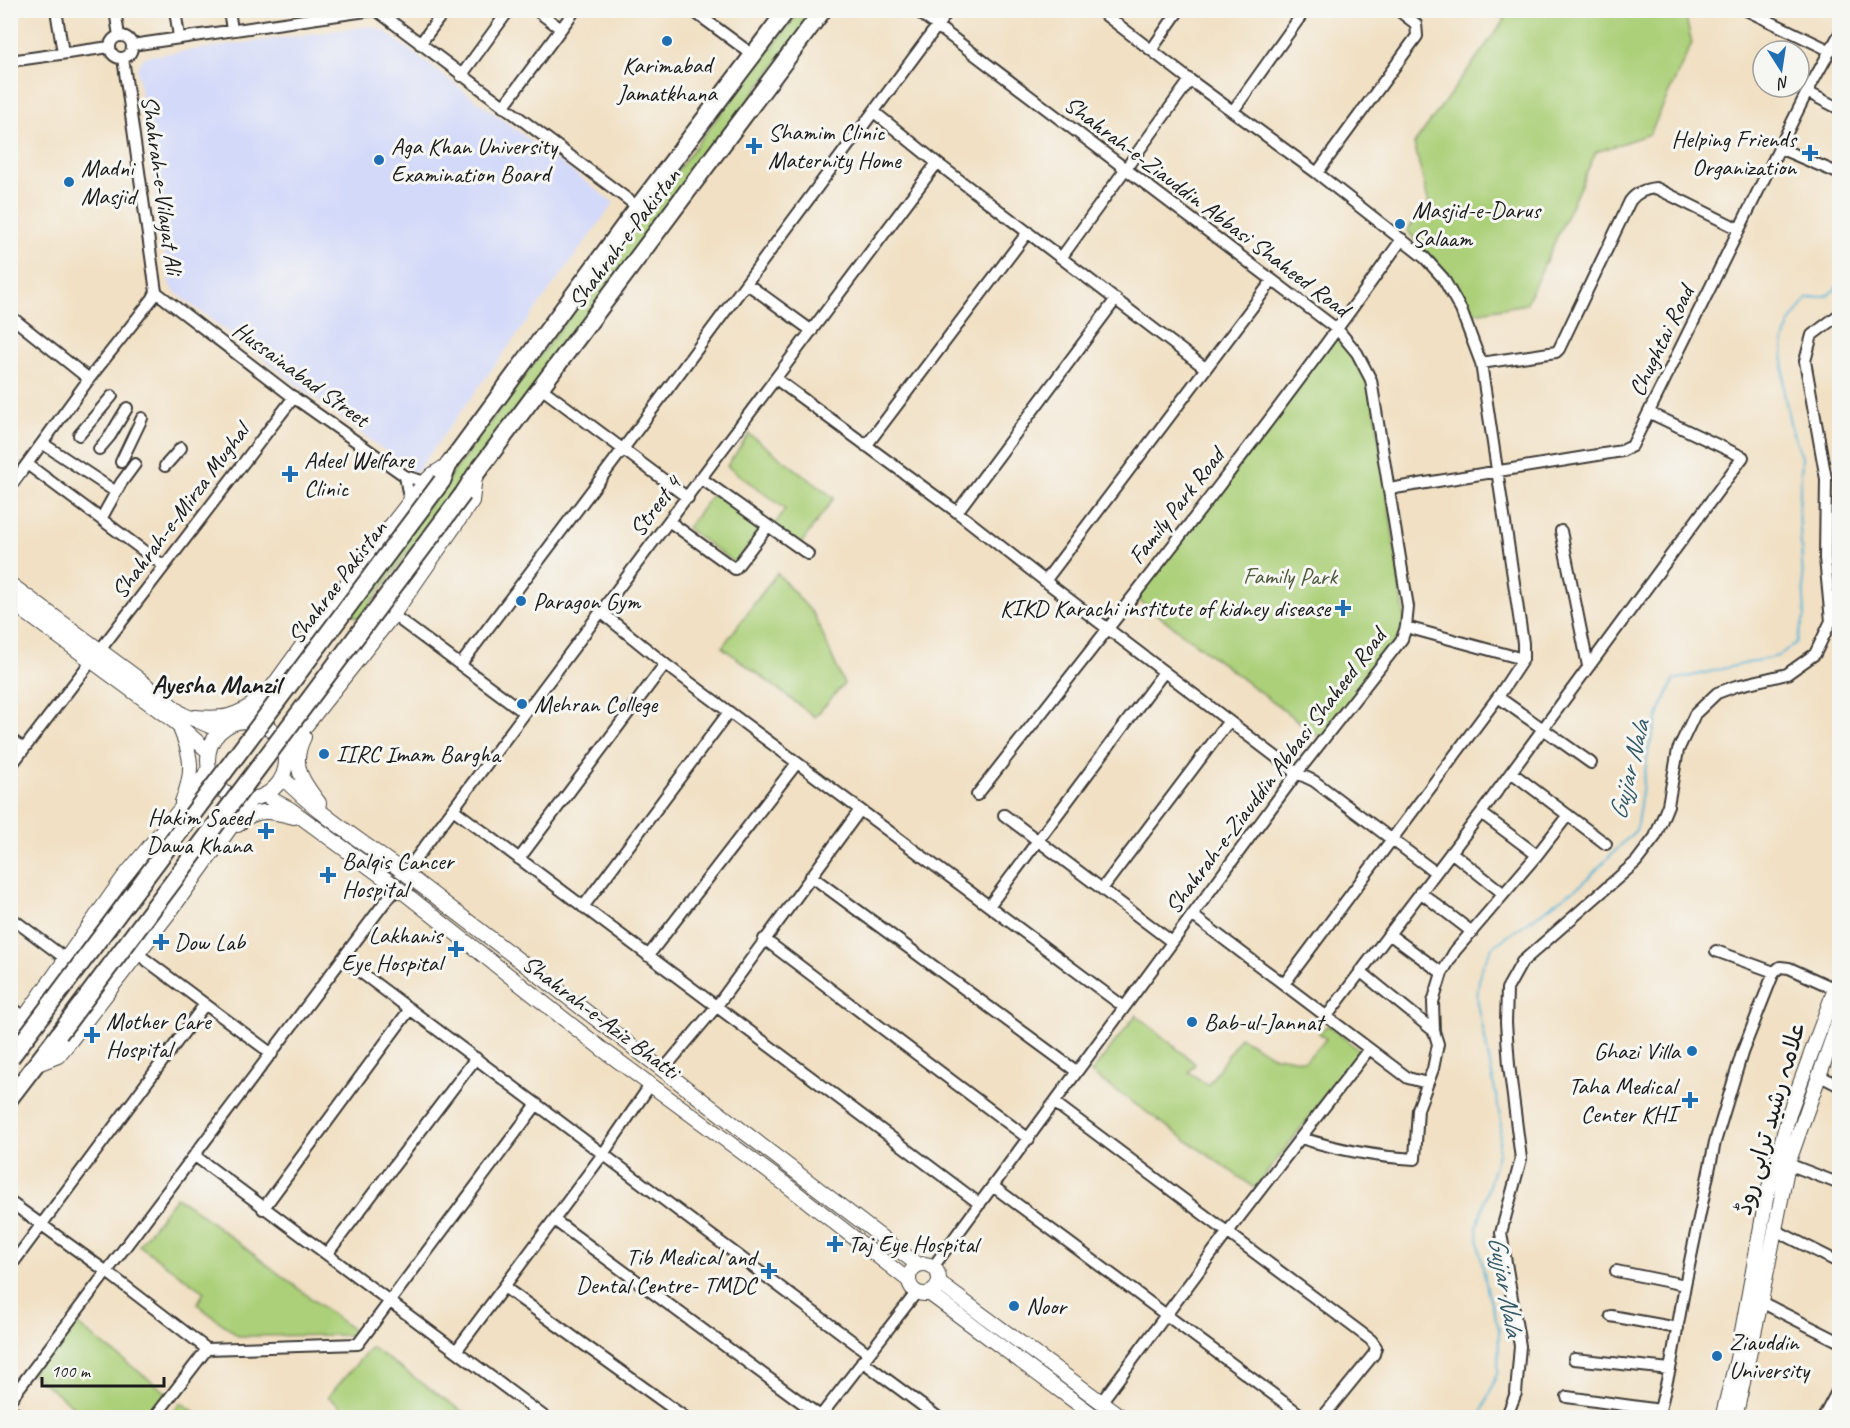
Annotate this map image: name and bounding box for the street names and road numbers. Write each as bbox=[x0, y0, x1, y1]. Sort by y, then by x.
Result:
street label: Shahrah-e-Ziauddin Abbasi Shaheed Road bbox=[1058, 89, 1359, 325]
street label: Shahrah-e-Vilayat Ali bbox=[135, 94, 190, 279]
street label: Shahrah-e-Pakistan bbox=[561, 161, 687, 314]
street label: Chughtai Road bbox=[1621, 278, 1702, 401]
street label: Hussainabad Street bbox=[227, 314, 377, 435]
street label: Shahrah-e-Mirza Mughal bbox=[104, 414, 258, 604]
street label: Family Park Road bbox=[1121, 439, 1233, 570]
street label: Street 4 bbox=[622, 468, 689, 543]
street label: Shahrae Pakistan bbox=[281, 513, 394, 650]
street label: Shahrah-e-Ziauddin Abbasi Shaheed Road bbox=[1158, 619, 1394, 920]
street label: Shahrah-e-Aziz Bhatti bbox=[516, 948, 688, 1088]
street label: علامہ رشید ترابی روڈ bbox=[1728, 1018, 1812, 1218]

